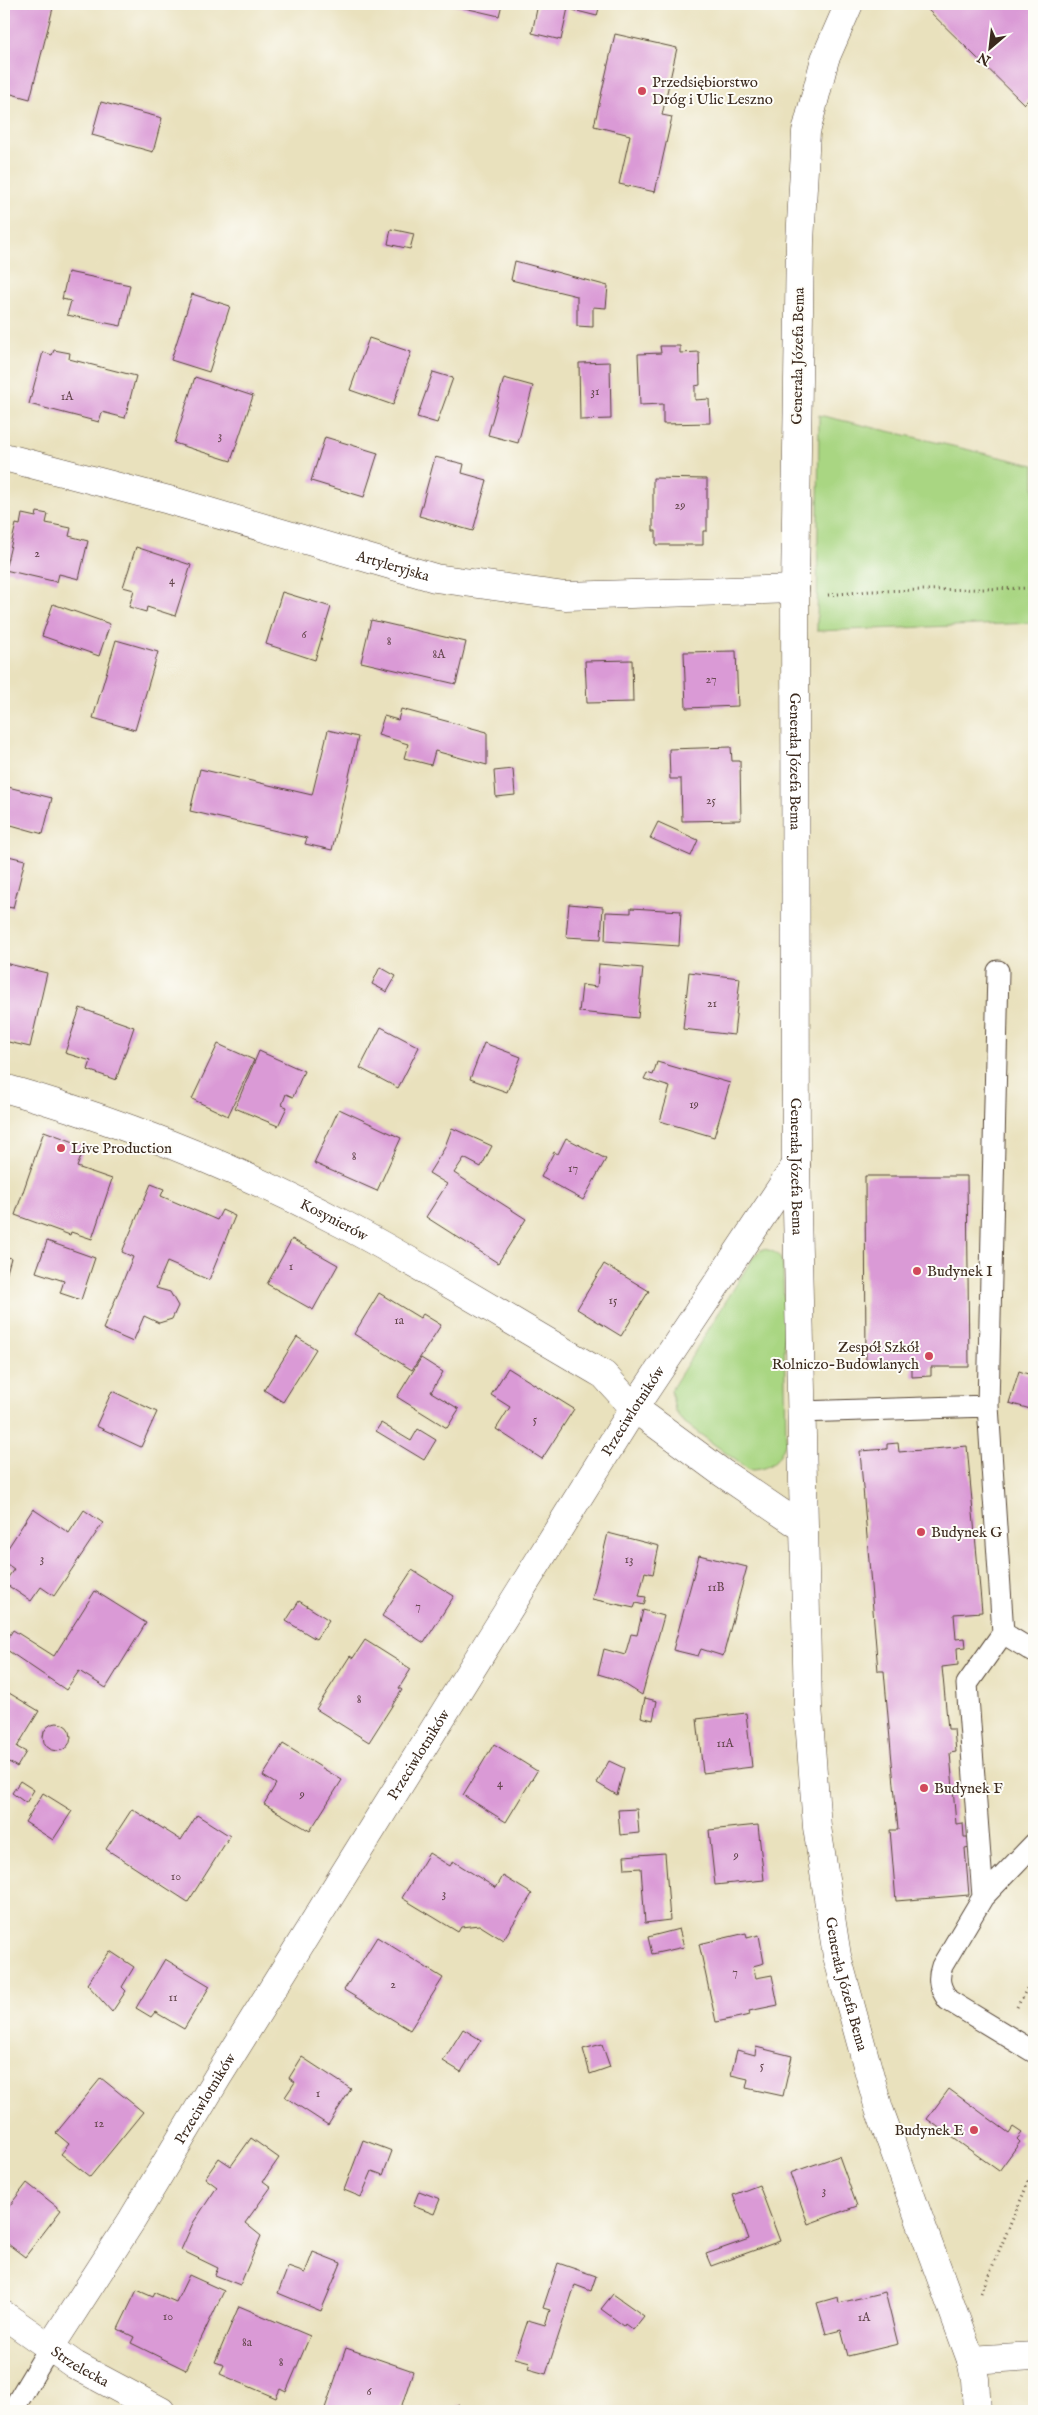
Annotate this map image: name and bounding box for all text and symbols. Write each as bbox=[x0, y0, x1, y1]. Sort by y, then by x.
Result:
north arrow bbox=[966, 22, 1016, 72]
text: N bbox=[975, 48, 995, 70]
place label: Przedsiębiorstwo Dróg i Ulic Leszno bbox=[652, 73, 773, 109]
marker: Przedsiębiorstwo Dróg i Ulic Leszno bbox=[636, 85, 648, 97]
street label: Generała Józefa Bema bbox=[787, 287, 809, 425]
house number: 31 bbox=[591, 384, 599, 399]
house number: 1A bbox=[61, 389, 74, 404]
house number: 3 bbox=[218, 428, 222, 443]
house number: 29 bbox=[675, 498, 685, 513]
house number: 2 bbox=[34, 546, 40, 561]
street label: Artyleryjska bbox=[353, 546, 432, 586]
house number: 4 bbox=[169, 573, 175, 588]
house number: 6 bbox=[301, 627, 307, 642]
house number: 8 bbox=[387, 634, 392, 649]
house number: 8A bbox=[433, 647, 446, 662]
house number: 27 bbox=[705, 672, 717, 687]
street label: Generała Józefa Bema bbox=[786, 693, 805, 831]
house number: 25 bbox=[706, 793, 717, 808]
house number: 21 bbox=[707, 996, 717, 1011]
house number: 19 bbox=[689, 1097, 699, 1112]
street label: Generała Józefa Bema bbox=[786, 1098, 807, 1236]
place label: Live Production bbox=[71, 1139, 172, 1158]
marker: Live Production bbox=[55, 1142, 67, 1154]
house number: 8 bbox=[352, 1149, 357, 1164]
house number: 17 bbox=[568, 1161, 578, 1176]
street label: Kosynierów bbox=[297, 1194, 372, 1246]
house number: 1 bbox=[289, 1259, 293, 1274]
place label: Budynek I bbox=[927, 1262, 993, 1281]
marker: Budynek I bbox=[911, 1265, 923, 1277]
house number: 15 bbox=[609, 1293, 618, 1308]
house number: 1a bbox=[394, 1313, 405, 1328]
place label: Zespół Szkół Rolniczo-Budowlanych bbox=[772, 1338, 920, 1374]
marker: Zespół Szkół Rolniczo-Budowlanych bbox=[923, 1350, 935, 1362]
street label: Przeciwlotników bbox=[597, 1361, 669, 1459]
house number: 5 bbox=[533, 1412, 538, 1427]
place label: Budynek G bbox=[931, 1523, 1002, 1542]
marker: Budynek G bbox=[915, 1526, 927, 1538]
house number: 3 bbox=[40, 1551, 44, 1566]
house number: 13 bbox=[625, 1552, 633, 1567]
house number: 11B bbox=[708, 1580, 724, 1595]
house number: 7 bbox=[415, 1599, 421, 1614]
house number: 8 bbox=[357, 1692, 362, 1707]
street label: Przeciwlotników bbox=[383, 1705, 454, 1803]
house number: 11A bbox=[716, 1736, 734, 1751]
house number: 4 bbox=[497, 1776, 503, 1791]
place label: Budynek F bbox=[934, 1779, 1003, 1798]
marker: Budynek F bbox=[918, 1782, 930, 1794]
house number: 9 bbox=[298, 1787, 305, 1802]
house number: 9 bbox=[732, 1848, 739, 1863]
house number: 10 bbox=[171, 1869, 181, 1884]
house number: 3 bbox=[442, 1886, 446, 1901]
street label: Generała Józefa Bema bbox=[822, 1916, 872, 2054]
house number: 7 bbox=[732, 1965, 738, 1980]
house number: 2 bbox=[390, 1977, 396, 1992]
house number: 11 bbox=[169, 1990, 177, 2005]
street label: Przeciwlotników bbox=[170, 2049, 240, 2148]
house number: 5 bbox=[760, 2058, 765, 2073]
house number: 1 bbox=[316, 2086, 320, 2101]
house number: 12 bbox=[94, 2116, 104, 2131]
place label: Budynek E bbox=[894, 2121, 964, 2140]
marker: Budynek E bbox=[968, 2124, 980, 2136]
house number: 3 bbox=[822, 2183, 826, 2198]
house number: 10 bbox=[163, 2309, 173, 2324]
house number: 1A bbox=[858, 2310, 871, 2325]
house number: 8a bbox=[242, 2335, 253, 2350]
street label: Strzelecka bbox=[48, 2342, 113, 2391]
house number: 8 bbox=[279, 2355, 284, 2370]
house number: 6 bbox=[366, 2384, 372, 2399]

